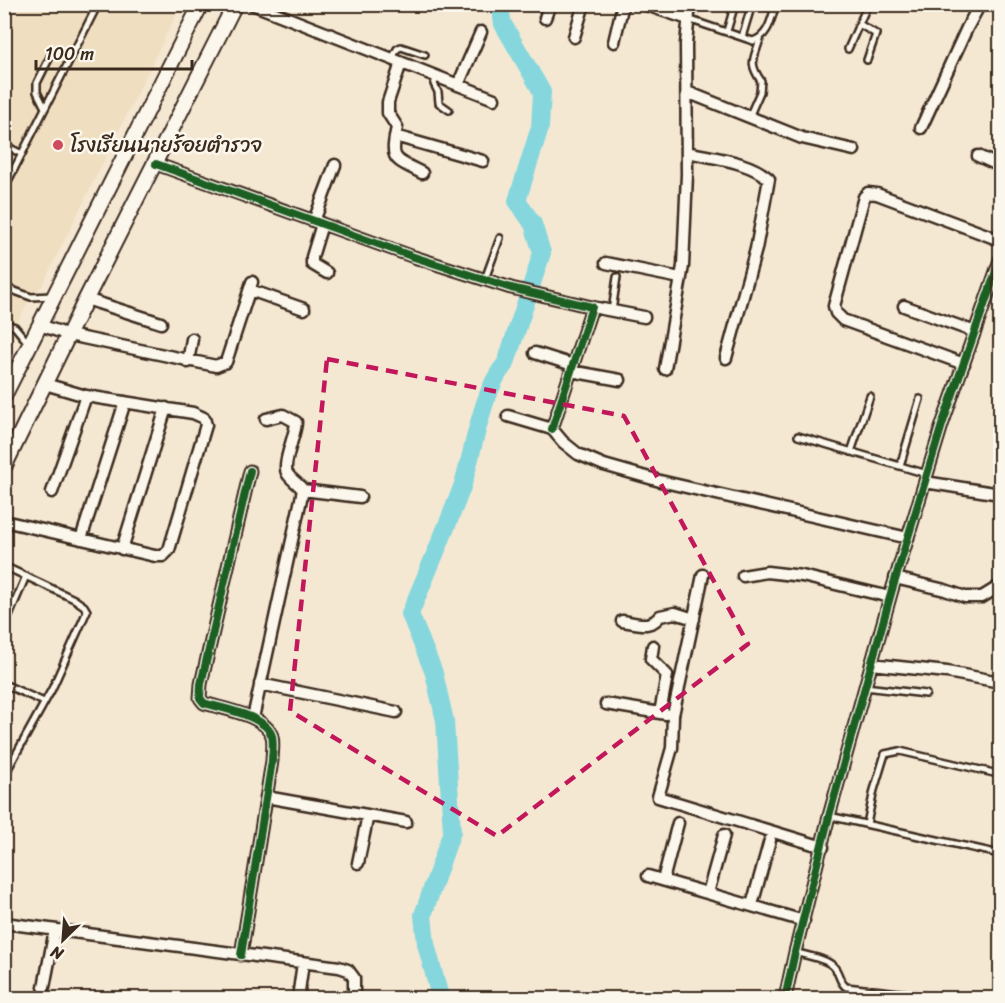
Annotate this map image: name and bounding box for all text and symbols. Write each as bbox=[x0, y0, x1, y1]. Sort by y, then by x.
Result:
scale bar bbox=[36, 33, 192, 71]
text: 100 m bbox=[45, 38, 94, 70]
place label: โรงเรียนนายร้อยตำรวจ bbox=[70, 126, 262, 164]
marker: โรงเรียนนายร้อยตำรวจ bbox=[51, 138, 65, 152]
north arrow bbox=[33, 910, 93, 970]
text: N bbox=[45, 937, 69, 969]

